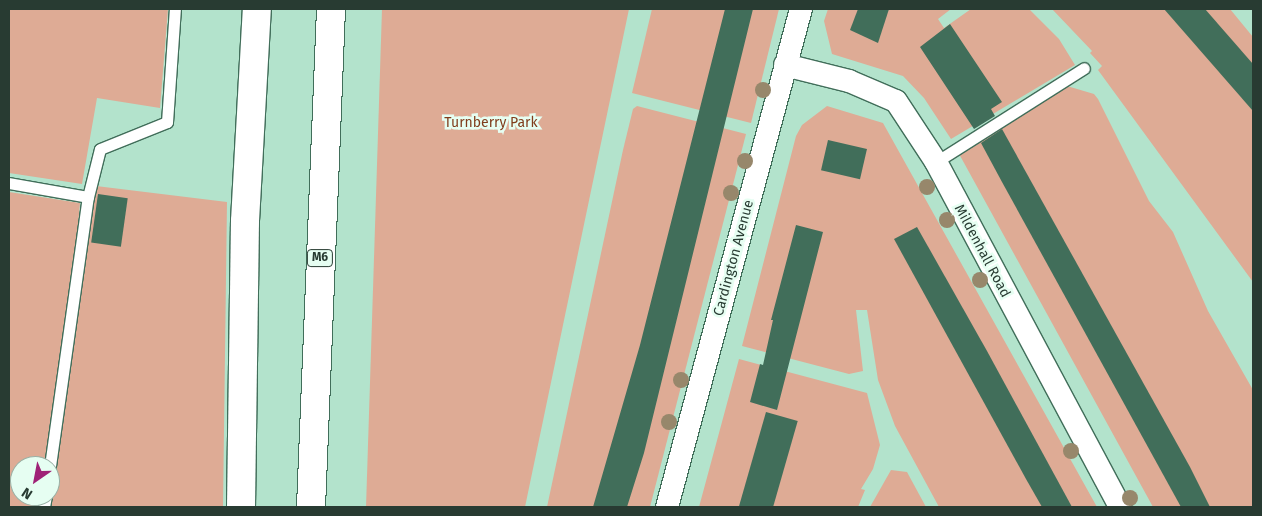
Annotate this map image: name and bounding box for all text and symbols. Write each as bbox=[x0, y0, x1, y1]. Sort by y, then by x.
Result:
park label: Turnberry Park bbox=[444, 115, 538, 131]
street label: Cardington Avenue bbox=[710, 198, 758, 318]
street label: Mildenhall Road bbox=[950, 202, 1014, 300]
road number: M6 bbox=[306, 248, 334, 268]
north arrow bbox=[10, 456, 60, 506]
text: N bbox=[19, 484, 36, 503]

